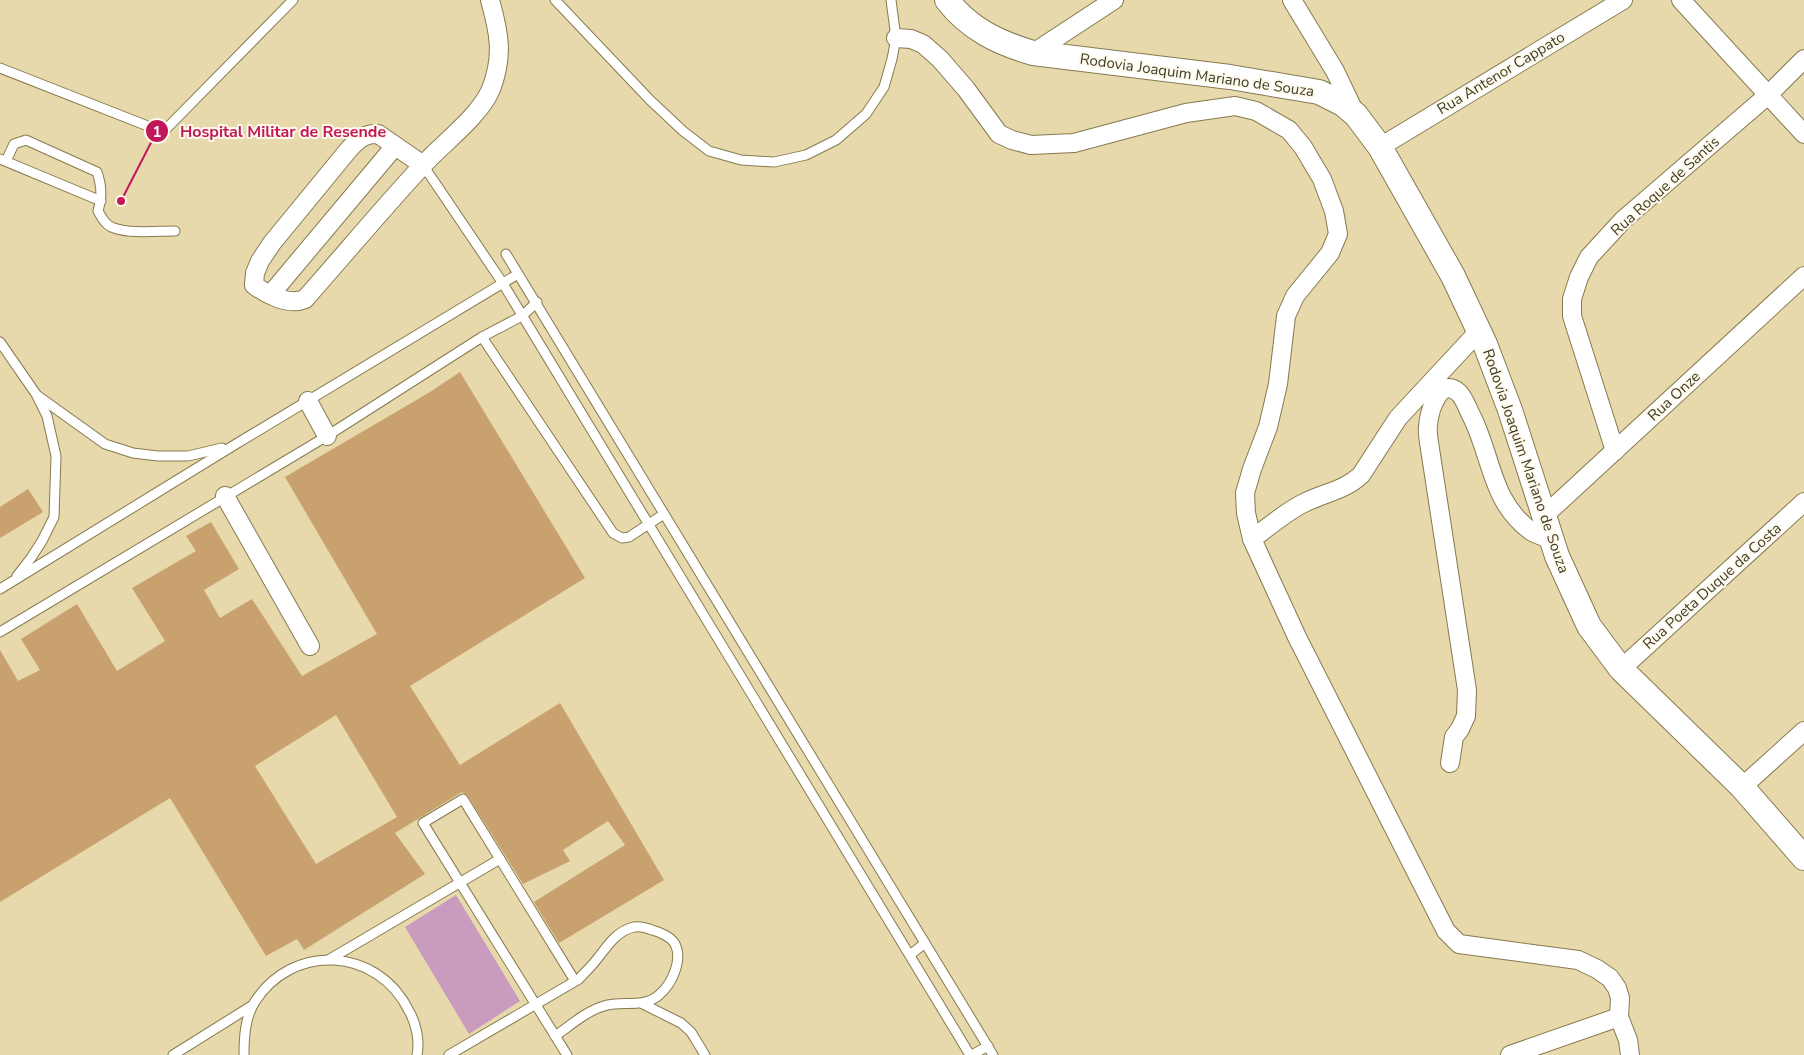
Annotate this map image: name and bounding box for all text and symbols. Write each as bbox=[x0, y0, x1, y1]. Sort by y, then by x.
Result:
street label: Rua Antenor Cappato bbox=[1433, 27, 1569, 119]
street label: Rodovia Joaquim Mariano de Souza bbox=[1079, 49, 1315, 101]
callout: Hospital Militar de Resende bbox=[144, 116, 396, 147]
text: Hospital Militar de Resende bbox=[180, 121, 386, 143]
text: 1 bbox=[152, 122, 162, 142]
street label: Rua Roque de Santis bbox=[1606, 132, 1724, 240]
street label: Rodovia Joaquim Mariano de Souza bbox=[1478, 346, 1574, 576]
street label: Rua Onze bbox=[1643, 366, 1705, 425]
street label: Rua Poeta Duque da Costa bbox=[1638, 518, 1786, 654]

